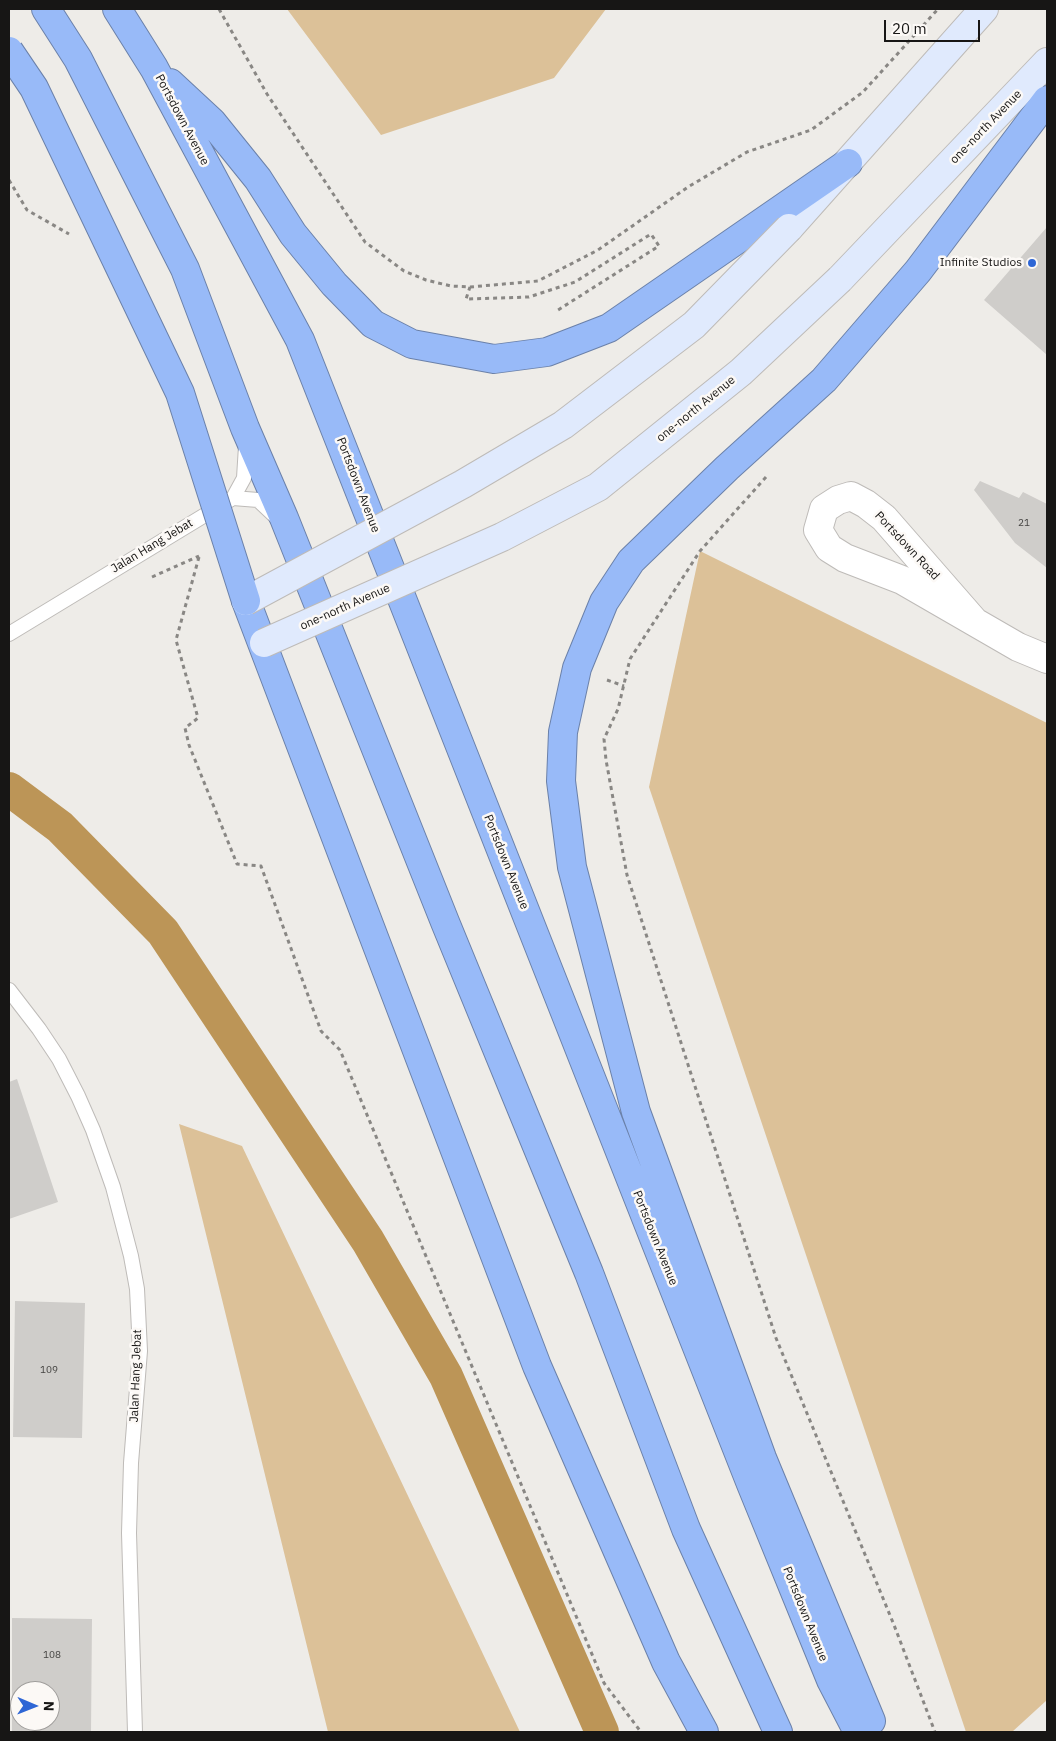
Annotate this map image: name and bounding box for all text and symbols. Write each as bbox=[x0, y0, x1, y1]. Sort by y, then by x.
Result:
scale bar bbox=[886, 10, 982, 42]
text: 20 m bbox=[892, 19, 927, 38]
street label: Portsdown Avenue bbox=[152, 72, 212, 168]
street label: one-north Avenue bbox=[947, 87, 1025, 167]
place label: Infinite Studios bbox=[940, 256, 1022, 270]
marker: Infinite Studios bbox=[1026, 257, 1038, 269]
street label: one-north Avenue bbox=[654, 373, 738, 445]
street label: Portsdown Avenue bbox=[333, 435, 383, 535]
street label: Portsdown Road bbox=[872, 509, 942, 583]
street label: Jalan Hang Jebat bbox=[108, 516, 196, 576]
house number: 21 bbox=[1018, 517, 1030, 529]
street label: one-north Avenue bbox=[298, 581, 392, 633]
street label: Portsdown Avenue bbox=[480, 813, 532, 911]
street label: Portsdown Avenue bbox=[629, 1189, 681, 1287]
street label: Jalan Hang Jebat bbox=[127, 1329, 145, 1423]
house number: 109 bbox=[40, 1364, 58, 1376]
street label: Portsdown Avenue bbox=[779, 1565, 831, 1663]
house number: 108 bbox=[43, 1649, 61, 1661]
north arrow bbox=[10, 1681, 60, 1731]
text: N bbox=[40, 1701, 58, 1711]

